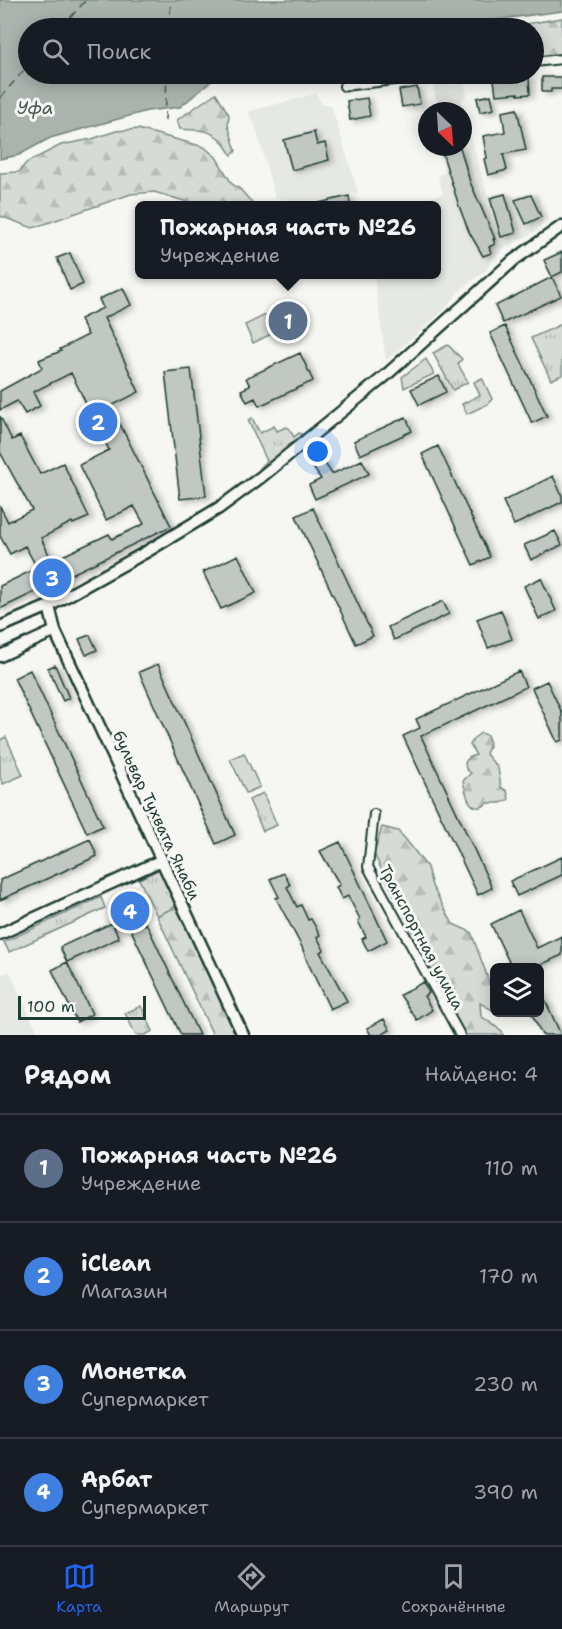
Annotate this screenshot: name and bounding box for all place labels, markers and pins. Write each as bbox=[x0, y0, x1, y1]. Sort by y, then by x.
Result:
pin: 1 bbox=[268, 298, 308, 344]
pin: 2 bbox=[78, 400, 118, 444]
pin: 3 bbox=[32, 556, 72, 600]
pin: 4 bbox=[110, 888, 150, 934]

